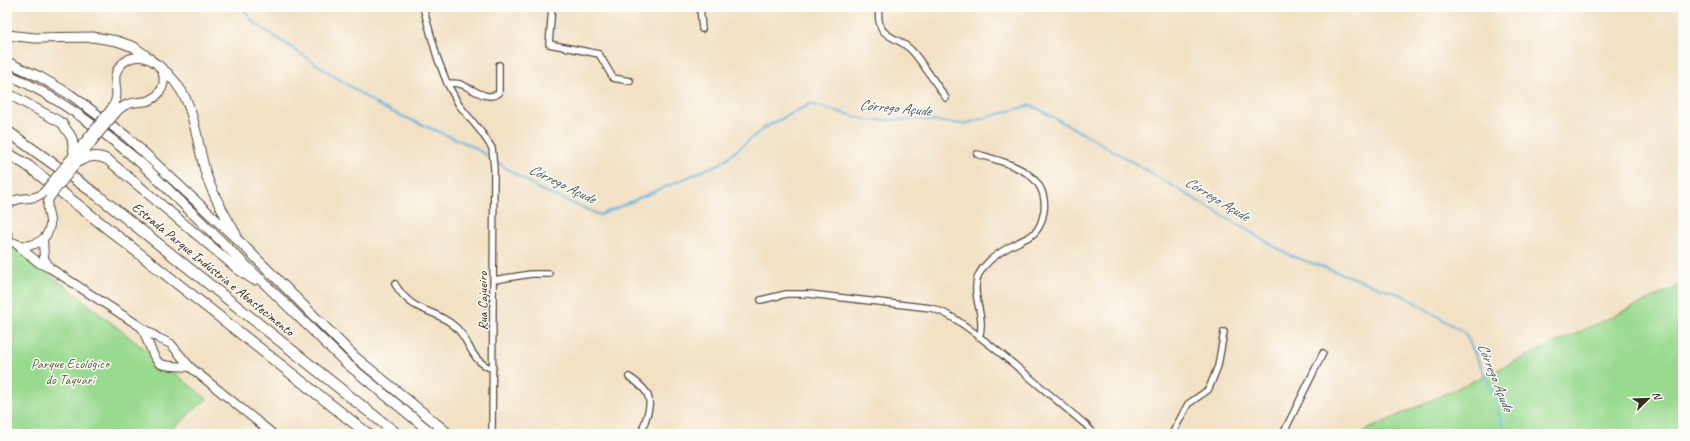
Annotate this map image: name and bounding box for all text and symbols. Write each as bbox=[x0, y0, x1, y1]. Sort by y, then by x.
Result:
water label: Córrego Açude bbox=[859, 95, 934, 121]
water label: Córrego Açude bbox=[526, 160, 600, 209]
water label: Córrego Açude bbox=[1181, 172, 1254, 227]
street label: Estrada Parque Indústria e Abastecimento bbox=[129, 198, 299, 341]
street label: Rua Cajueiro bbox=[474, 271, 491, 330]
water label: Córrego Açude bbox=[1473, 340, 1518, 416]
park label: Parque Ecológico do Taquari bbox=[31, 355, 111, 388]
north arrow bbox=[1628, 379, 1668, 419]
text: N bbox=[1649, 389, 1666, 403]

